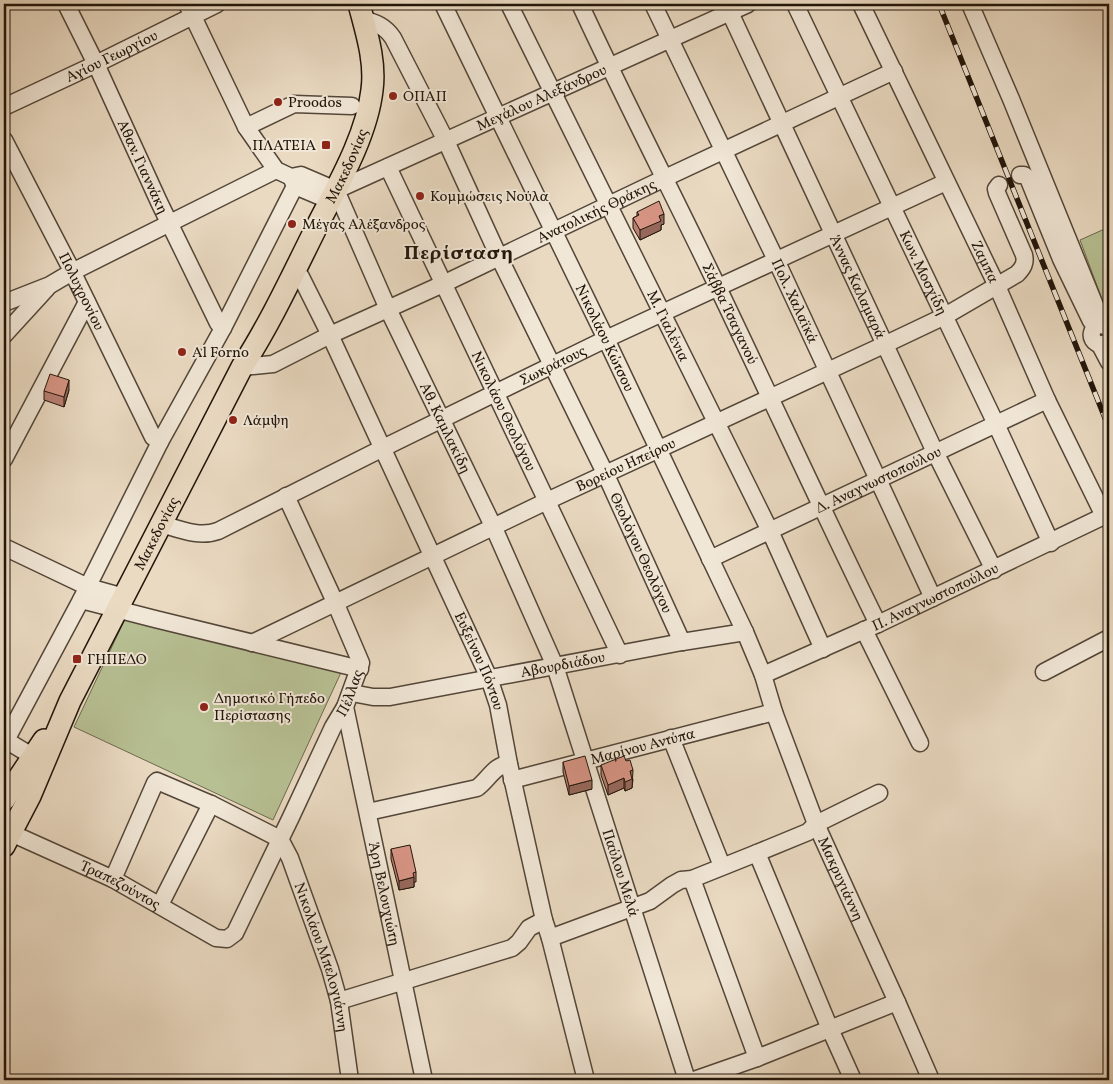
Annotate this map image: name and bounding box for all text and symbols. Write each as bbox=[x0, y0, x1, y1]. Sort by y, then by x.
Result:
street label: Αγίου Γεωργίου bbox=[63, 26, 162, 89]
street label: Μεγάλου Αλεξάνδρου bbox=[474, 60, 611, 137]
place label: ΟΠΑΠ bbox=[403, 87, 447, 108]
marker: ΟΠΑΠ bbox=[387, 90, 399, 102]
place label: Proodos bbox=[288, 93, 342, 114]
marker: Proodos bbox=[272, 96, 284, 108]
street label: Αθαν. Γιαννάκη bbox=[111, 117, 172, 218]
street label: Μακεδονίας bbox=[321, 126, 374, 208]
place label: ΠΛΑΤΕΙΑ bbox=[252, 136, 316, 157]
marker: ΠΛΑΤΕΙΑ bbox=[320, 139, 332, 151]
street label: Ανατολικής Θράκης bbox=[534, 175, 660, 250]
place label: Κομμώσεις Νούλα bbox=[430, 187, 549, 208]
marker: Κομμώσεις Νούλα bbox=[414, 190, 426, 202]
place label: Μέγας Αλέξανδρος bbox=[302, 215, 426, 236]
marker: Μέγας Αλέξανδρος bbox=[286, 218, 298, 230]
street label: Κων. Μοσχίδη bbox=[893, 227, 952, 319]
street label: Άννας Καλαμαρά bbox=[823, 232, 890, 343]
street label: Ζαμπα bbox=[965, 237, 1003, 287]
district label: Περίσταση bbox=[404, 240, 514, 268]
street label: Πολυχρονίου bbox=[52, 249, 108, 334]
street label: Πολ. Χαλαϊκά bbox=[765, 256, 822, 347]
street label: Σάββα Τσαγανού bbox=[696, 260, 762, 368]
street label: Νικολάου Κώτσου bbox=[569, 281, 638, 395]
street label: Μ. Γιαλένια bbox=[640, 287, 694, 366]
street label: Σωκράτους bbox=[516, 341, 590, 392]
place label: Al Forno bbox=[192, 343, 249, 364]
marker: Al Forno bbox=[176, 346, 188, 358]
street label: Νικολάου Θεολόγου bbox=[465, 348, 540, 475]
street label: Αθ. Καμλακίδη bbox=[413, 379, 475, 478]
place label: Λάμψη bbox=[243, 411, 289, 432]
marker: Λάμψη bbox=[227, 414, 239, 426]
street label: Βορείου Ηπείρου bbox=[573, 434, 680, 498]
street label: Δ. Αναγνωστοπούλου bbox=[812, 442, 945, 520]
street label: Θεολόγου Θεολόγου bbox=[603, 490, 677, 617]
street label: Μακεδονίας bbox=[130, 493, 185, 575]
street label: Π. Αναγνωστοπούλου bbox=[869, 559, 1003, 637]
street label: Ευξείνου Πόντου bbox=[448, 609, 508, 712]
street label: Αβουρδιάδου bbox=[519, 648, 607, 684]
place label: ΓΗΠΕΔΟ bbox=[87, 650, 147, 671]
marker: ΓΗΠΕΔΟ bbox=[71, 653, 83, 665]
street label: Πέλλας bbox=[332, 667, 370, 721]
place label: Δημοτικό Γήπεδο Περίστασης bbox=[214, 689, 325, 727]
marker: Δημοτικό Γήπεδο Περίστασης bbox=[198, 701, 210, 713]
street label: Μαρίνου Αντύπα bbox=[589, 724, 698, 771]
street label: Παύλου Μελά bbox=[596, 827, 643, 920]
street label: Μακρυγιάννη bbox=[811, 834, 868, 925]
street label: Άρη Βελουχιώτη bbox=[362, 840, 404, 948]
street label: Τραπεζούντος bbox=[76, 856, 164, 916]
street label: Νικολάου Μπελογιάννη bbox=[288, 880, 352, 1034]

